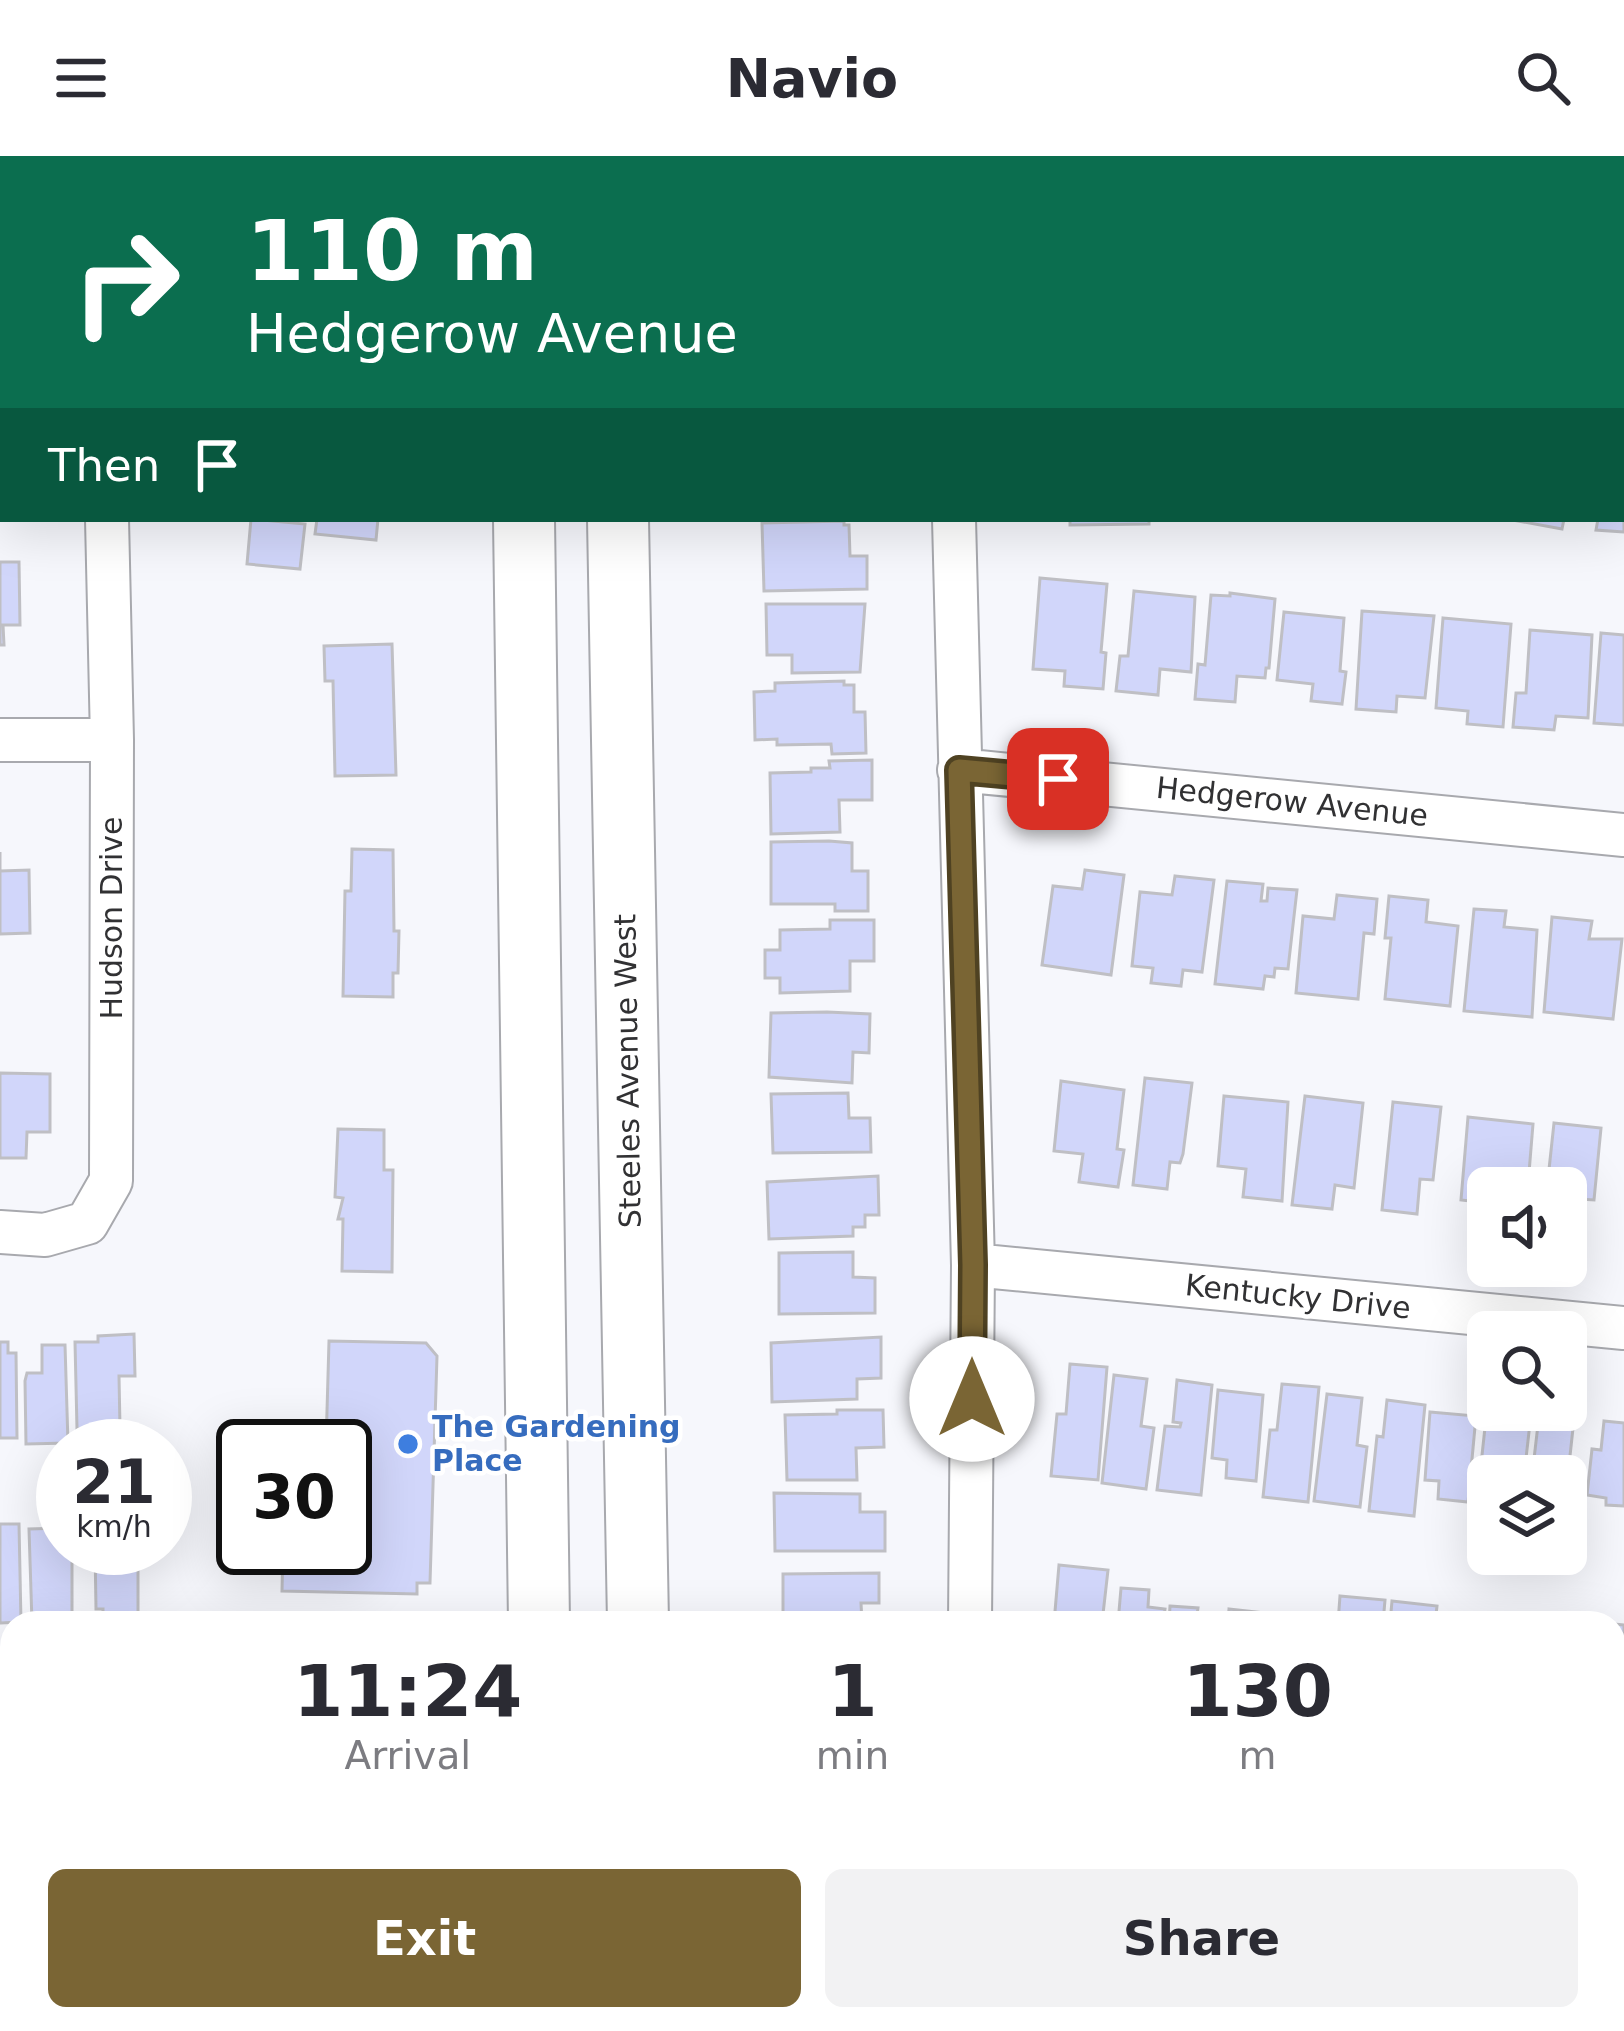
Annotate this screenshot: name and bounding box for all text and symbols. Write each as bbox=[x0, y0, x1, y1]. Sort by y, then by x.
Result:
icon: menu bbox=[48, 45, 114, 111]
icon: search bbox=[1510, 45, 1576, 111]
text: Navio bbox=[726, 47, 898, 110]
text: 110 m bbox=[246, 202, 538, 300]
icon: right bbox=[48, 204, 204, 360]
text: Hedgerow Avenue bbox=[246, 302, 738, 365]
icon: arrive bbox=[184, 432, 250, 498]
text: Then bbox=[48, 439, 160, 492]
pin bbox=[1007, 728, 1109, 830]
icon: arrive bbox=[1025, 746, 1091, 812]
street label: Hedgerow Avenue bbox=[1154, 770, 1430, 833]
street label: Hudson Drive bbox=[94, 816, 129, 1020]
street label: Steeles Avenue West bbox=[607, 913, 648, 1229]
map controls bbox=[1467, 1167, 1587, 1575]
button: sound bbox=[1467, 1167, 1587, 1287]
street label: Kentucky Drive bbox=[1184, 1267, 1413, 1326]
button: search bbox=[1467, 1311, 1587, 1431]
position arrow bbox=[909, 1336, 1035, 1462]
place label: The Gardening Place bbox=[432, 1409, 681, 1478]
speed limit sign: 30 bbox=[216, 1419, 372, 1575]
marker: The Gardening Place bbox=[395, 1431, 421, 1457]
text: 21 bbox=[72, 1447, 156, 1517]
button: layers bbox=[1467, 1455, 1587, 1575]
text: km/h bbox=[76, 1509, 152, 1544]
text: 11:24 bbox=[293, 1649, 522, 1733]
text: 1 bbox=[827, 1649, 877, 1733]
text: 130 bbox=[1182, 1649, 1333, 1733]
text: Arrival bbox=[344, 1733, 471, 1778]
text: min bbox=[816, 1733, 889, 1778]
text: m bbox=[1239, 1733, 1277, 1778]
button: Exit bbox=[48, 1869, 801, 2007]
button: Share bbox=[825, 1869, 1578, 2007]

